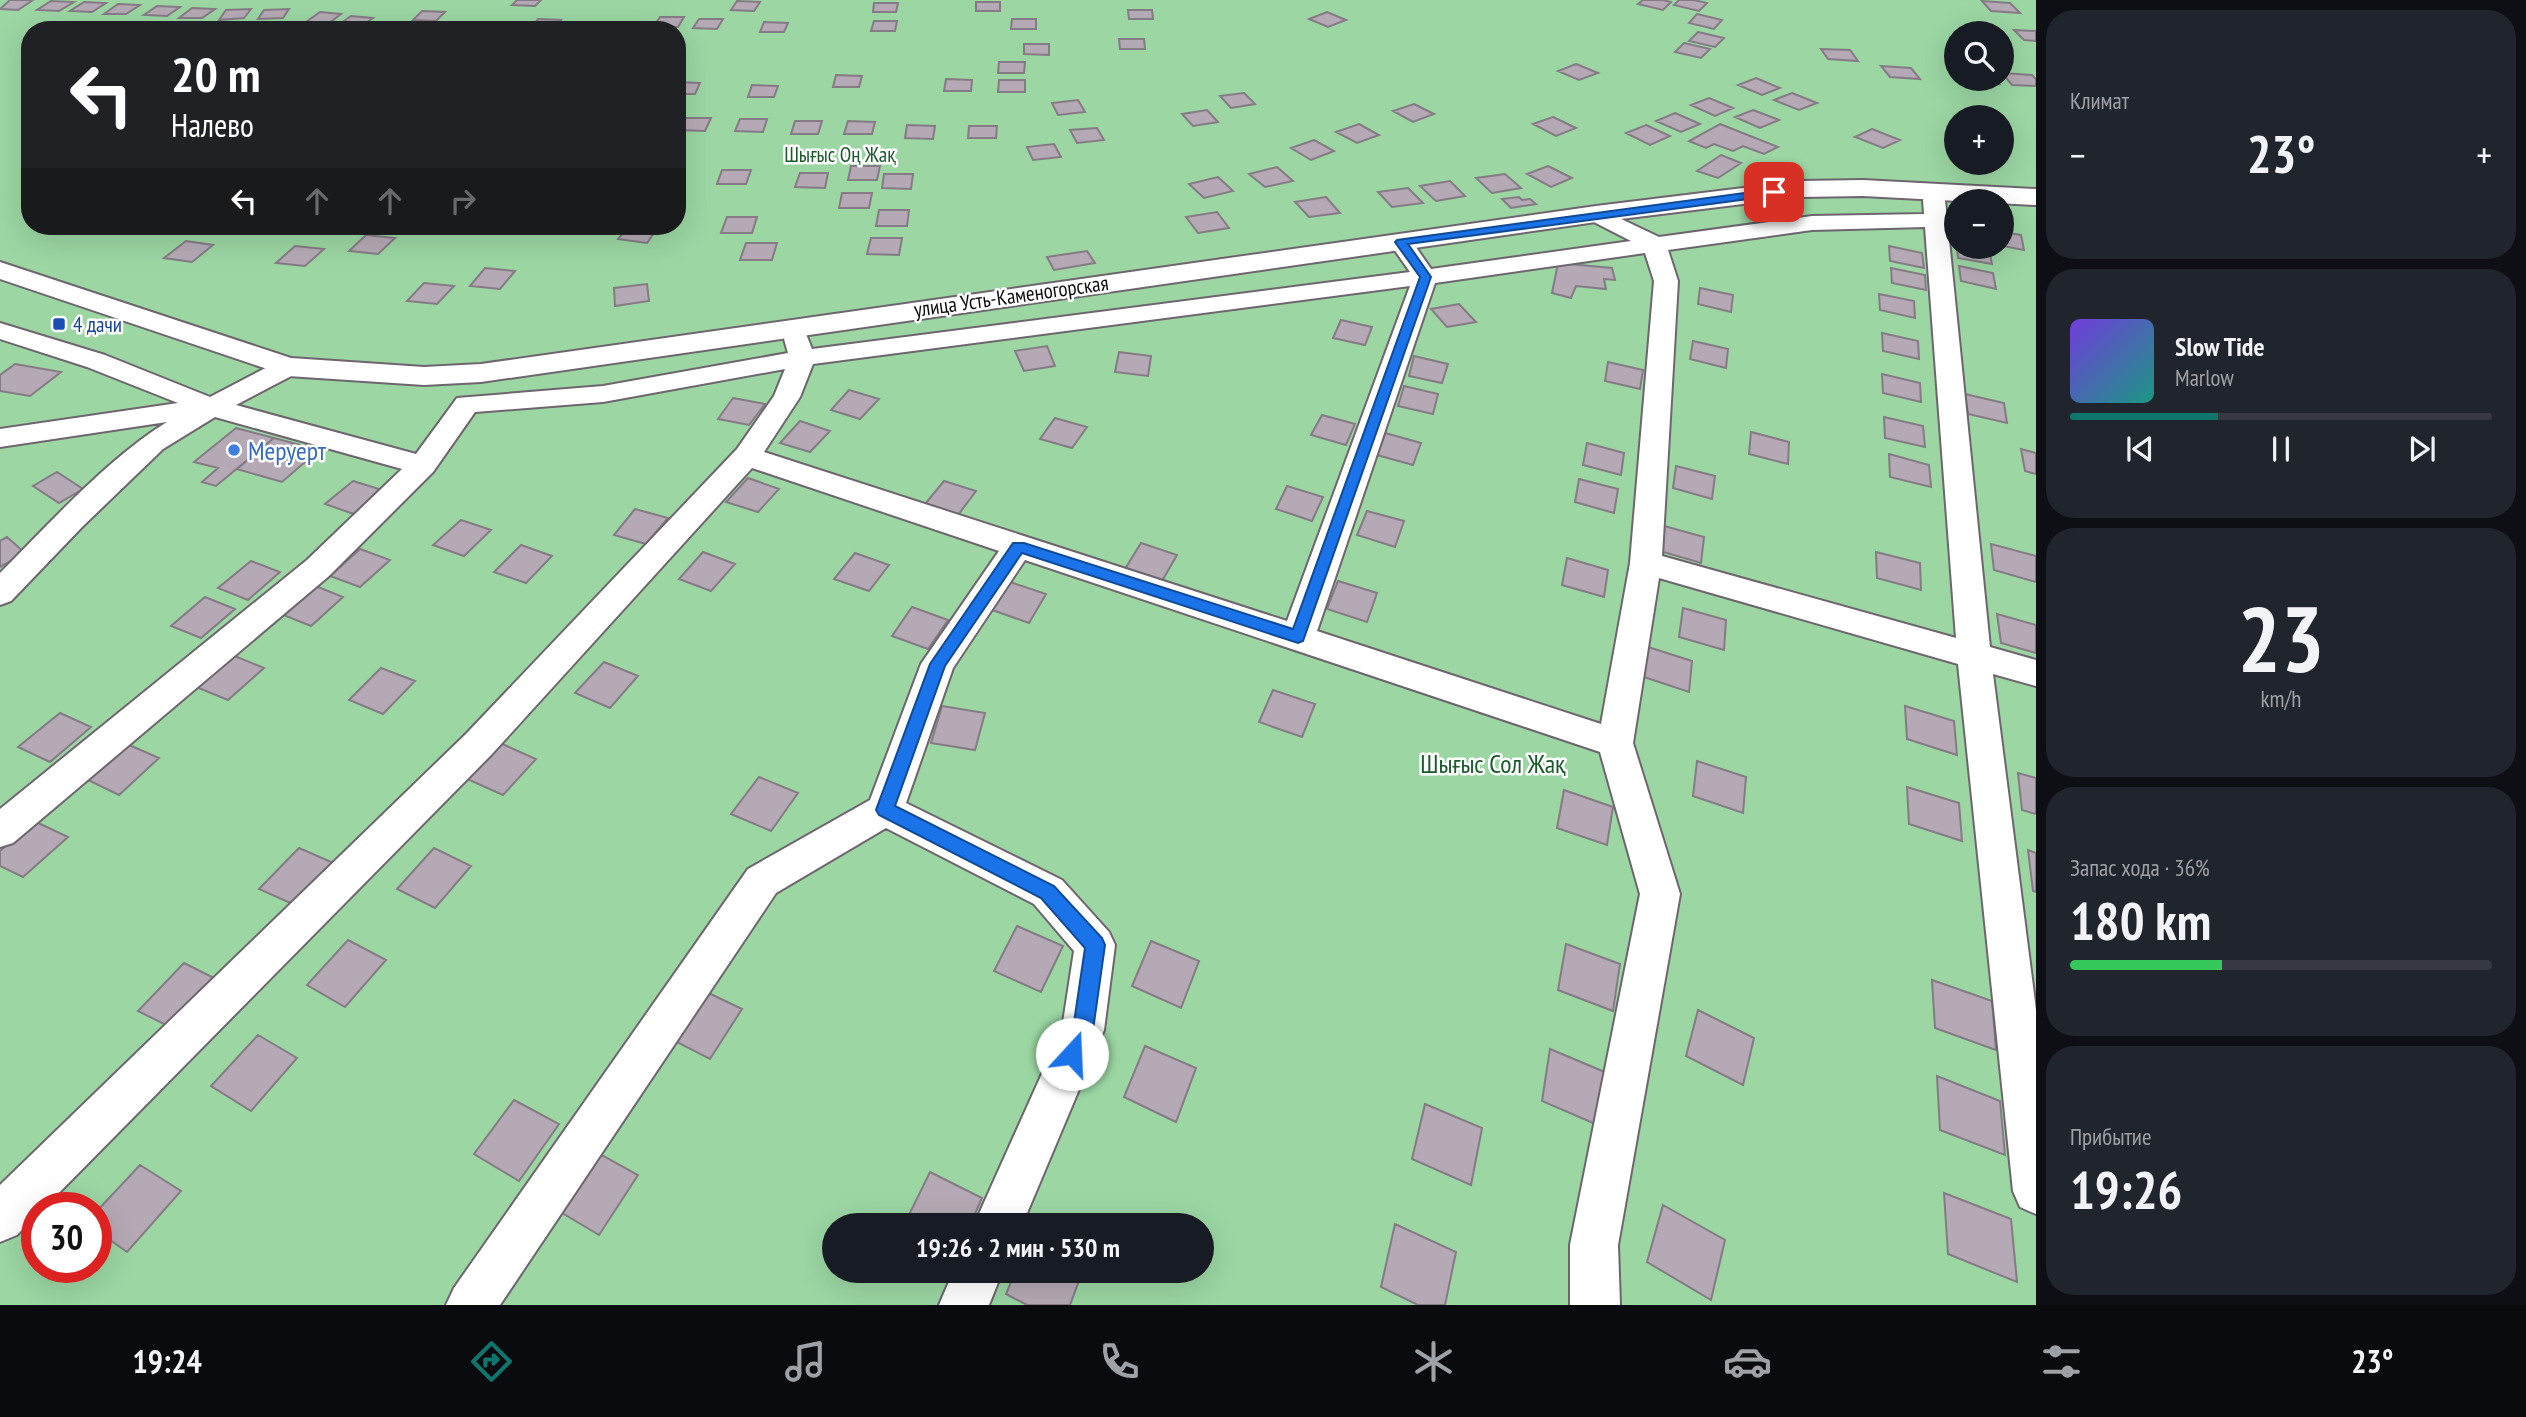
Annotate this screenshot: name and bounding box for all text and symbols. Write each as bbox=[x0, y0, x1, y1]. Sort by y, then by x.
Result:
map controls bbox=[1944, 21, 2014, 259]
button: search bbox=[1944, 21, 2014, 91]
text: 20 m bbox=[171, 42, 260, 106]
icon: left bbox=[56, 49, 147, 140]
text: Климат bbox=[2070, 86, 2129, 115]
text: Налево bbox=[171, 104, 254, 146]
button: + bbox=[1944, 105, 2014, 175]
text: 23° bbox=[2247, 120, 2315, 187]
text: − bbox=[2070, 130, 2086, 179]
text: + bbox=[2476, 130, 2492, 179]
park label: Шығыс Оң Жақ bbox=[784, 141, 896, 168]
pin bbox=[1744, 162, 1804, 222]
icon: arrive bbox=[1755, 173, 1793, 211]
icon: left bbox=[225, 182, 263, 220]
icon: ahead bbox=[298, 182, 336, 220]
icon: ahead bbox=[371, 182, 409, 220]
icon: right bbox=[444, 182, 482, 220]
button: − bbox=[1944, 189, 2014, 259]
street label: улица Усть-Каменогорская bbox=[912, 269, 1110, 323]
place label: 4 дачи bbox=[73, 311, 122, 338]
marker: 4 дачи bbox=[51, 316, 67, 332]
text: Slow Tide bbox=[2175, 330, 2265, 363]
text: Marlow bbox=[2175, 363, 2234, 392]
icon: previous bbox=[2121, 430, 2159, 468]
icon: pause bbox=[2262, 430, 2300, 468]
icon: next bbox=[2403, 430, 2441, 468]
place label: Меруерт bbox=[248, 434, 327, 467]
marker: Меруерт bbox=[226, 442, 242, 458]
text: 23 bbox=[2238, 579, 2325, 697]
text: km/h bbox=[2261, 684, 2301, 713]
park label: Шығыс Сол Жақ bbox=[1420, 747, 1566, 780]
text: Запас хода · 36% bbox=[2070, 853, 2210, 882]
text: 180 km bbox=[2070, 887, 2211, 954]
position arrow bbox=[1035, 1017, 1109, 1091]
text: Прибытие bbox=[2070, 1122, 2151, 1151]
text: 19:26 bbox=[2070, 1156, 2182, 1223]
speed limit sign: 30 bbox=[21, 1192, 112, 1283]
text: 19:26 · 2 мин · 530 m bbox=[916, 1231, 1120, 1264]
icon: directions bbox=[467, 1337, 516, 1386]
icon: music bbox=[781, 1337, 830, 1386]
icon: phone bbox=[1095, 1337, 1144, 1386]
icon: climate bbox=[1409, 1337, 1458, 1386]
icon: car bbox=[1723, 1337, 1772, 1386]
icon: filters bbox=[2037, 1337, 2086, 1386]
text: 19:24 bbox=[133, 1340, 202, 1382]
text: 23° bbox=[2351, 1340, 2393, 1382]

